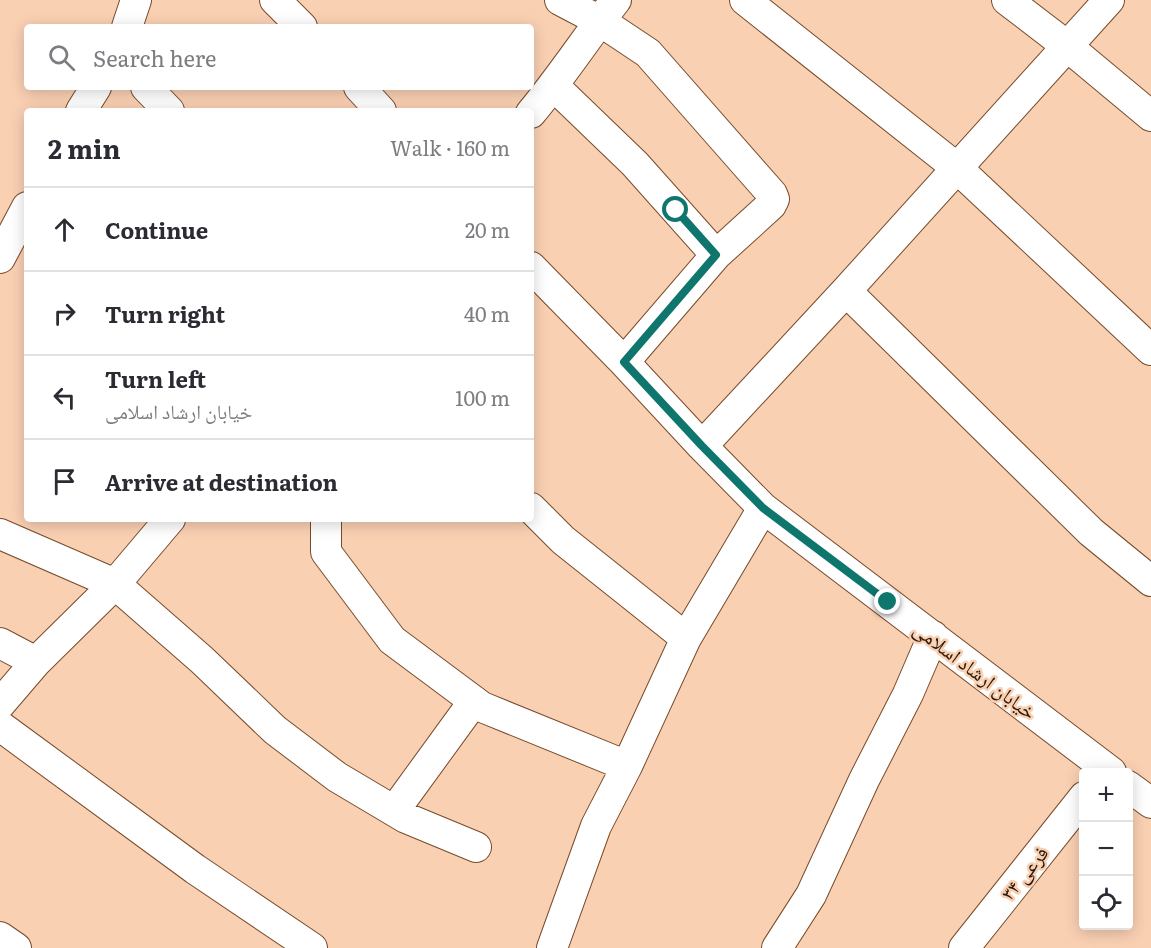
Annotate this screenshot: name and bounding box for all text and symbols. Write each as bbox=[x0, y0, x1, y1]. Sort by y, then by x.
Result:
search box bbox=[24, 24, 534, 90]
icon: search bbox=[45, 41, 78, 74]
text: Search here bbox=[93, 41, 216, 74]
text: 2 min bbox=[48, 128, 121, 167]
text: Walk · 160 m bbox=[390, 132, 510, 162]
route start bbox=[662, 196, 688, 222]
icon: ahead bbox=[48, 213, 81, 246]
text: Continue bbox=[105, 213, 208, 246]
text: 20 m bbox=[465, 214, 510, 244]
icon: right bbox=[48, 297, 81, 330]
text: Turn right bbox=[105, 297, 225, 330]
text: 40 m bbox=[464, 298, 510, 328]
text: Turn left bbox=[105, 362, 206, 395]
icon: left bbox=[48, 381, 81, 414]
text: 100 m bbox=[455, 382, 510, 412]
text: خیابان ارشاد اسلامی bbox=[105, 395, 252, 425]
icon: arrive bbox=[48, 465, 81, 498]
text: Arrive at destination bbox=[105, 465, 338, 498]
route end bbox=[874, 588, 900, 614]
street label: خیابان ارشاد اسلامی bbox=[908, 613, 1044, 725]
map controls bbox=[1079, 768, 1133, 930]
button: + bbox=[1079, 768, 1133, 822]
button: − bbox=[1079, 822, 1133, 876]
street label: فرعی ۳۴ bbox=[992, 838, 1054, 906]
button: locate bbox=[1079, 876, 1133, 930]

